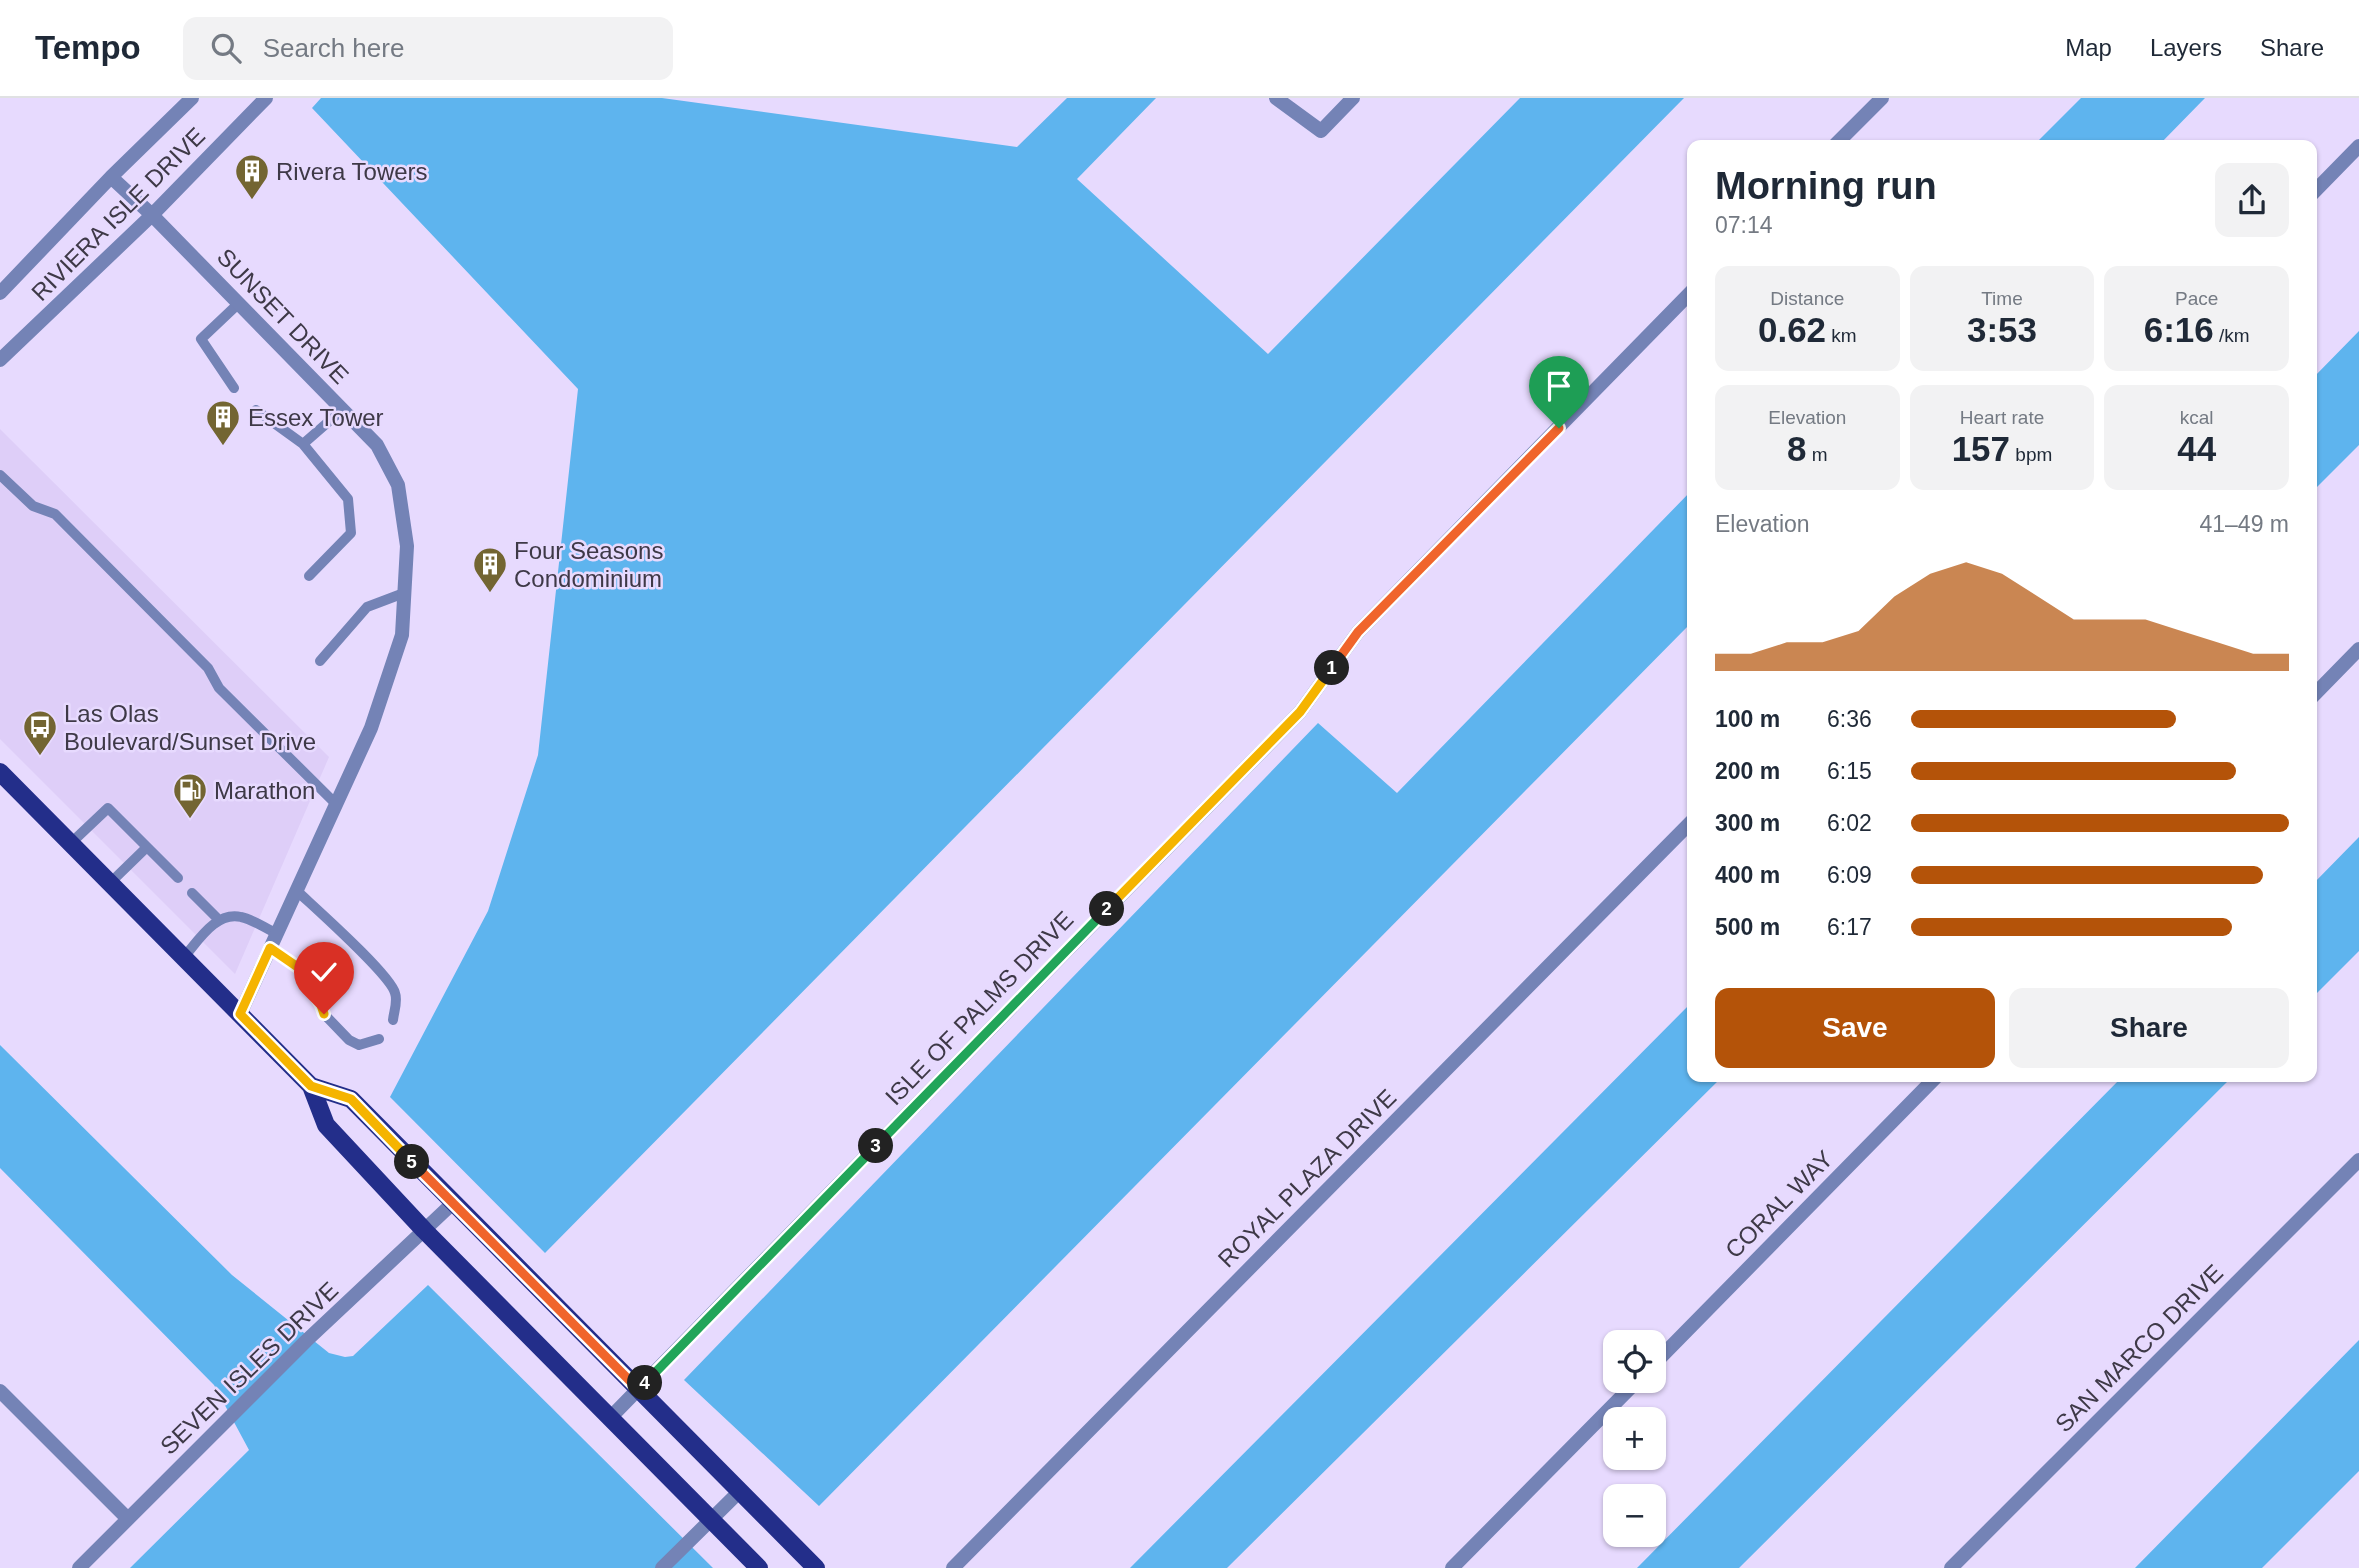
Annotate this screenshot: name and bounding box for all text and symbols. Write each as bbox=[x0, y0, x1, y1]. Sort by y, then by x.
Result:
search box bbox=[183, 17, 673, 80]
text: Tempo bbox=[35, 29, 141, 66]
icon: search bbox=[207, 29, 245, 67]
text: Search here bbox=[263, 33, 404, 63]
text: Map bbox=[2065, 34, 2112, 61]
text: Layers bbox=[2150, 34, 2222, 61]
text: Share bbox=[2260, 34, 2324, 61]
street label: RIVIERA ISLE DRIVE bbox=[26, 122, 210, 306]
building icon: Rivera Towers bbox=[233, 152, 271, 201]
place label: Rivera Towers bbox=[276, 158, 428, 185]
button: share bbox=[2215, 163, 2289, 237]
text: Morning run bbox=[1715, 165, 1937, 207]
text: 07:14 bbox=[1715, 212, 1773, 238]
street label: SUNSET DRIVE bbox=[212, 243, 354, 389]
text: Distance bbox=[1770, 288, 1844, 309]
text: Time bbox=[1981, 288, 2023, 309]
text: Pace bbox=[2175, 288, 2218, 309]
text: 0.62 bbox=[1758, 310, 1826, 349]
text: 3:53 bbox=[1967, 310, 2037, 349]
text: 6:16 bbox=[2144, 310, 2214, 349]
text: km bbox=[1826, 325, 1857, 346]
text: /km bbox=[2214, 325, 2250, 346]
pin bbox=[1529, 356, 1589, 428]
icon: arrive bbox=[1540, 367, 1578, 405]
building icon: Essex Tower bbox=[204, 398, 242, 447]
place label: Essex Tower bbox=[248, 404, 384, 431]
text: Elevation bbox=[1768, 407, 1846, 428]
text: Heart rate bbox=[1960, 407, 2044, 428]
text: kcal bbox=[2180, 407, 2214, 428]
text: 8 bbox=[1787, 429, 1807, 468]
text: 157 bbox=[1952, 429, 2010, 468]
text: 44 bbox=[2177, 429, 2216, 468]
text: m bbox=[1807, 444, 1828, 465]
text: bpm bbox=[2010, 444, 2052, 465]
text: Elevation bbox=[1715, 511, 1810, 537]
text: 41–49 m bbox=[2199, 511, 2289, 537]
place label: Four Seasons Condominium bbox=[514, 537, 663, 592]
building icon: Four Seasons Condominium bbox=[471, 545, 509, 594]
pin: 1 bbox=[1314, 650, 1350, 686]
text: 1 bbox=[1326, 657, 1337, 678]
place label: Las Olas Boulevard/Sunset Drive bbox=[64, 700, 316, 755]
text: 100 m bbox=[1715, 706, 1780, 732]
text: 6:36 bbox=[1827, 706, 1872, 732]
bus stop icon: Las Olas Boulevard/Sunset Drive bbox=[21, 708, 59, 757]
text: 200 m bbox=[1715, 758, 1780, 784]
text: 6:15 bbox=[1827, 758, 1872, 784]
fuel station icon: Marathon bbox=[171, 771, 209, 820]
place label: Marathon bbox=[214, 777, 315, 804]
text: 300 m bbox=[1715, 810, 1780, 836]
text: 6:02 bbox=[1827, 810, 1872, 836]
text: 400 m bbox=[1715, 862, 1780, 888]
text: 6:09 bbox=[1827, 862, 1872, 888]
pin: 2 bbox=[1090, 892, 1124, 926]
text: 2 bbox=[1101, 898, 1112, 919]
street label: ISLE OF PALMS DRIVE bbox=[880, 906, 1078, 1110]
text: 500 m bbox=[1715, 914, 1780, 940]
text: 6:17 bbox=[1827, 914, 1872, 940]
pin bbox=[294, 942, 354, 1014]
icon: check bbox=[305, 953, 343, 991]
button: Save bbox=[1715, 988, 1995, 1068]
button: Share bbox=[2009, 988, 2289, 1068]
street label: ROYAL PLAZA DRIVE bbox=[1213, 1084, 1401, 1272]
pin: 3 bbox=[858, 1128, 894, 1164]
text: 3 bbox=[870, 1135, 881, 1156]
pin: 5 bbox=[394, 1144, 430, 1180]
street label: CORAL WAY bbox=[1720, 1145, 1838, 1263]
text: 5 bbox=[406, 1151, 417, 1172]
street label: SAN MARCO DRIVE bbox=[2050, 1259, 2228, 1437]
street label: SEVEN ISLES DRIVE bbox=[155, 1276, 343, 1460]
map controls bbox=[1603, 1330, 1666, 1547]
button: locate bbox=[1603, 1330, 1666, 1393]
pin: 4 bbox=[628, 1366, 662, 1400]
text: 4 bbox=[639, 1372, 650, 1393]
button: + bbox=[1603, 1407, 1666, 1470]
button: − bbox=[1603, 1484, 1666, 1547]

